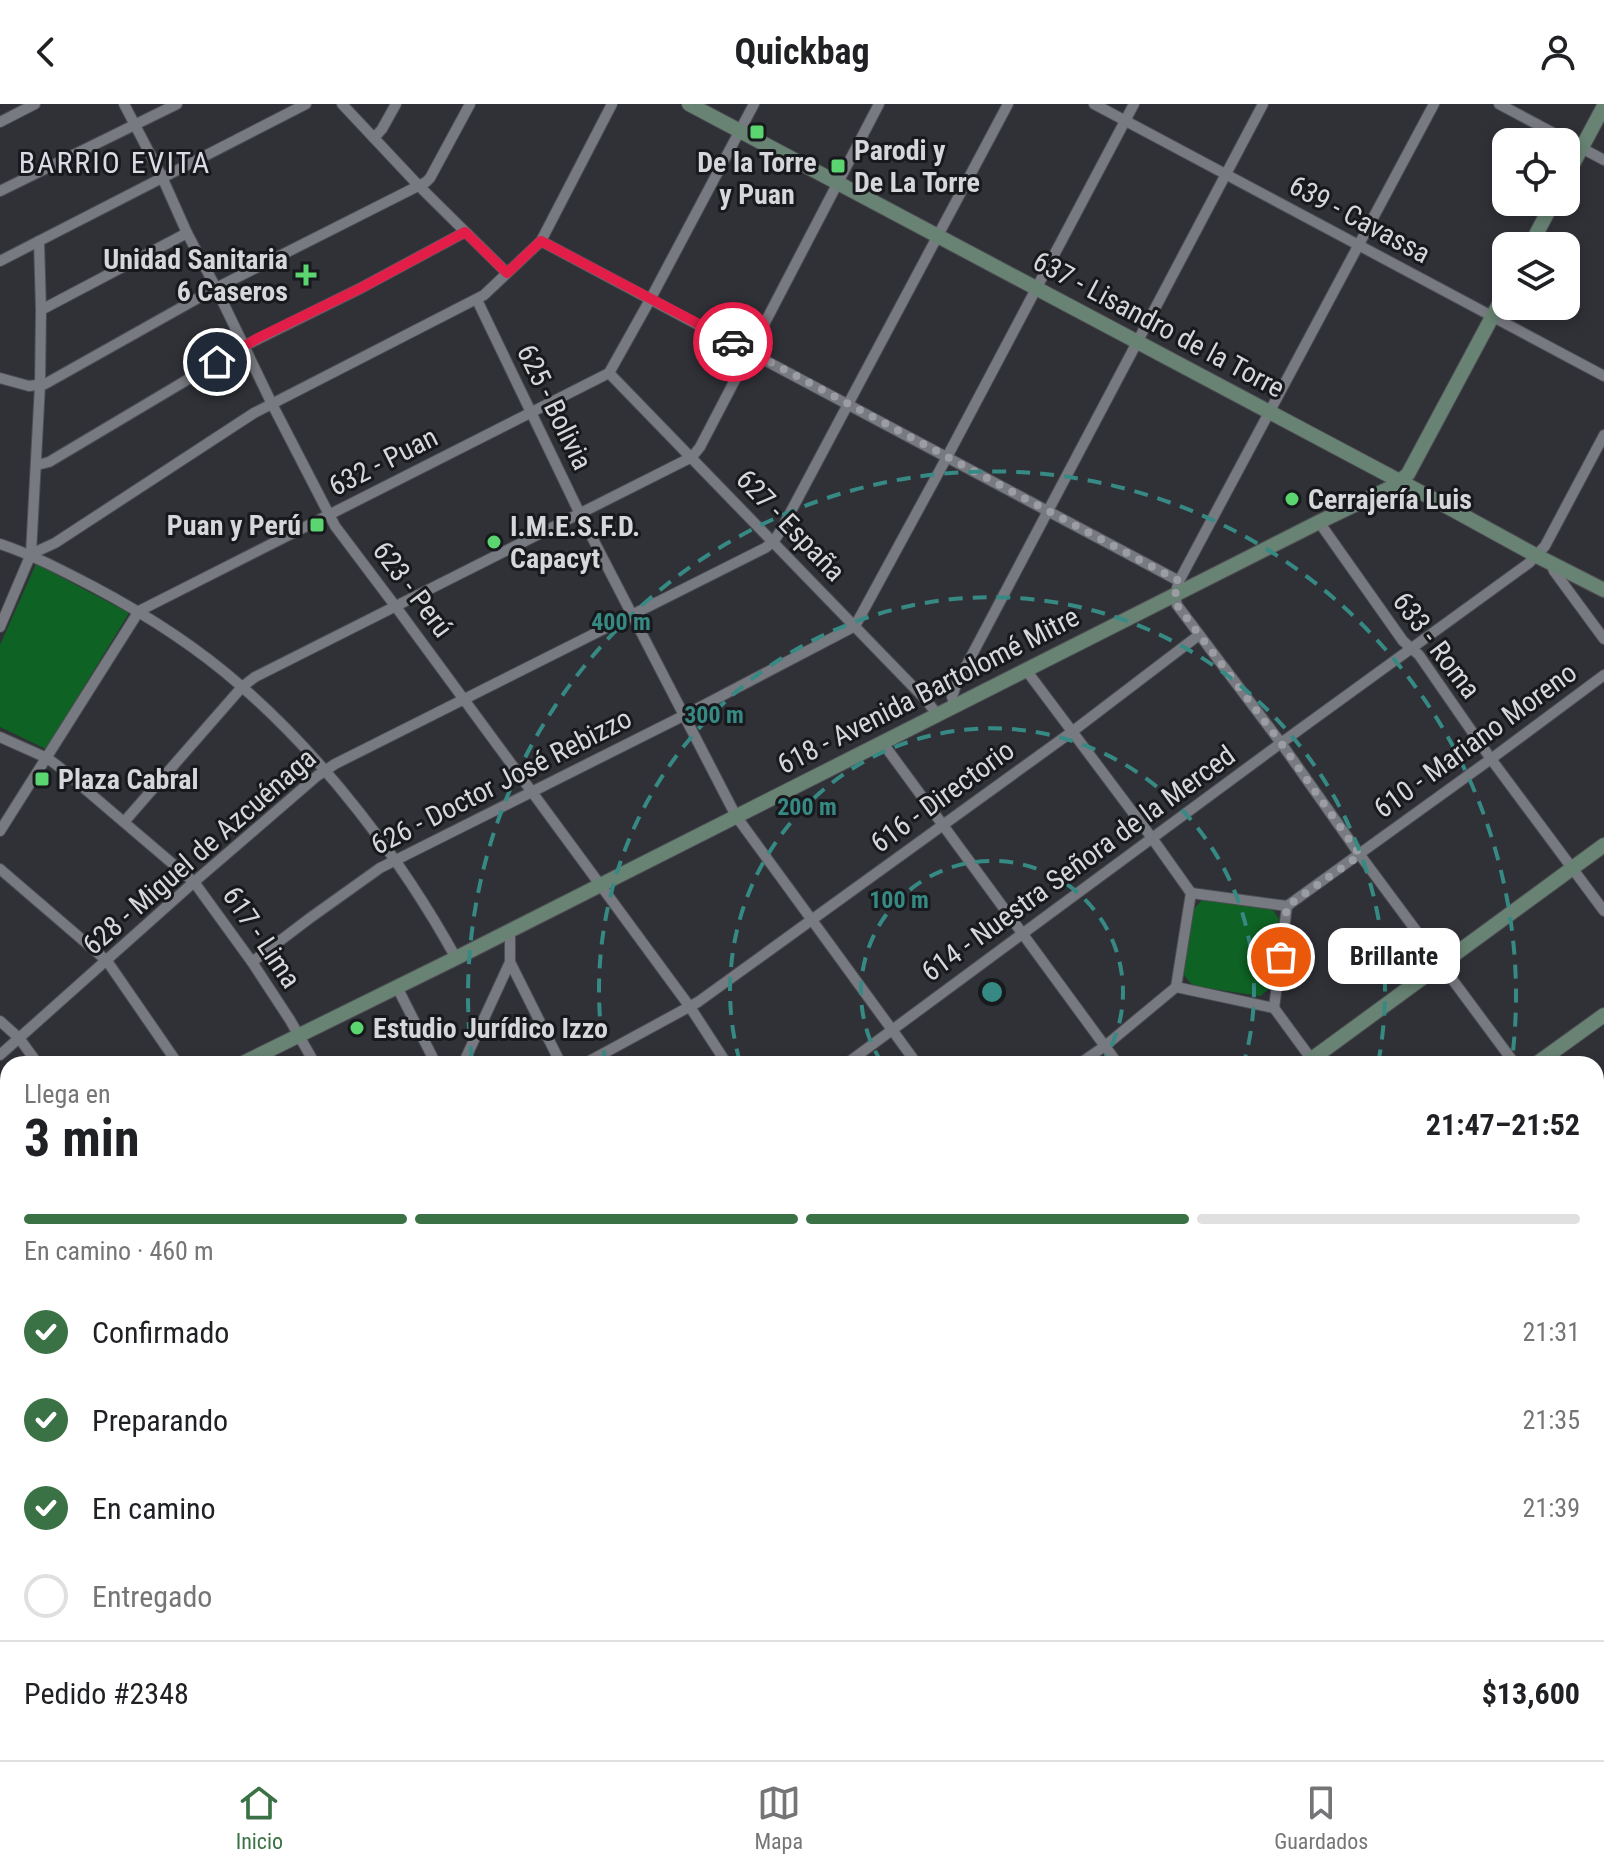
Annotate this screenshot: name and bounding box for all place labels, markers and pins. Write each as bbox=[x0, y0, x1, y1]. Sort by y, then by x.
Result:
marker: De la Torre y Puan bbox=[748, 123, 766, 141]
place label: Parodi y De La Torre bbox=[854, 134, 980, 199]
place label: De la Torre y Puan bbox=[697, 146, 817, 211]
marker: Parodi y De La Torre bbox=[829, 157, 847, 175]
place label: Unidad Sanitaria 6 Caseros bbox=[103, 243, 288, 308]
marker: Unidad Sanitaria 6 Caseros bbox=[295, 264, 317, 286]
pin bbox=[183, 328, 251, 396]
place label: Cerrajería Luis bbox=[1308, 483, 1472, 516]
marker: Cerrajería Luis bbox=[1283, 490, 1301, 508]
place label: Puan y Perú bbox=[167, 509, 301, 542]
place label: I.M.E.S.F.D. Capacyt bbox=[510, 510, 640, 575]
marker: Puan y Perú bbox=[308, 516, 326, 534]
marker: I.M.E.S.F.D. Capacyt bbox=[485, 533, 503, 551]
place label: Plaza Cabral bbox=[58, 763, 199, 796]
marker: Plaza Cabral bbox=[33, 770, 51, 788]
pin bbox=[1247, 923, 1315, 991]
callout: Brillante bbox=[1329, 929, 1461, 985]
centre of rings bbox=[978, 978, 1006, 1006]
place label: Estudio Jurídico Izzo bbox=[373, 1012, 608, 1045]
marker: Estudio Jurídico Izzo bbox=[348, 1019, 366, 1037]

